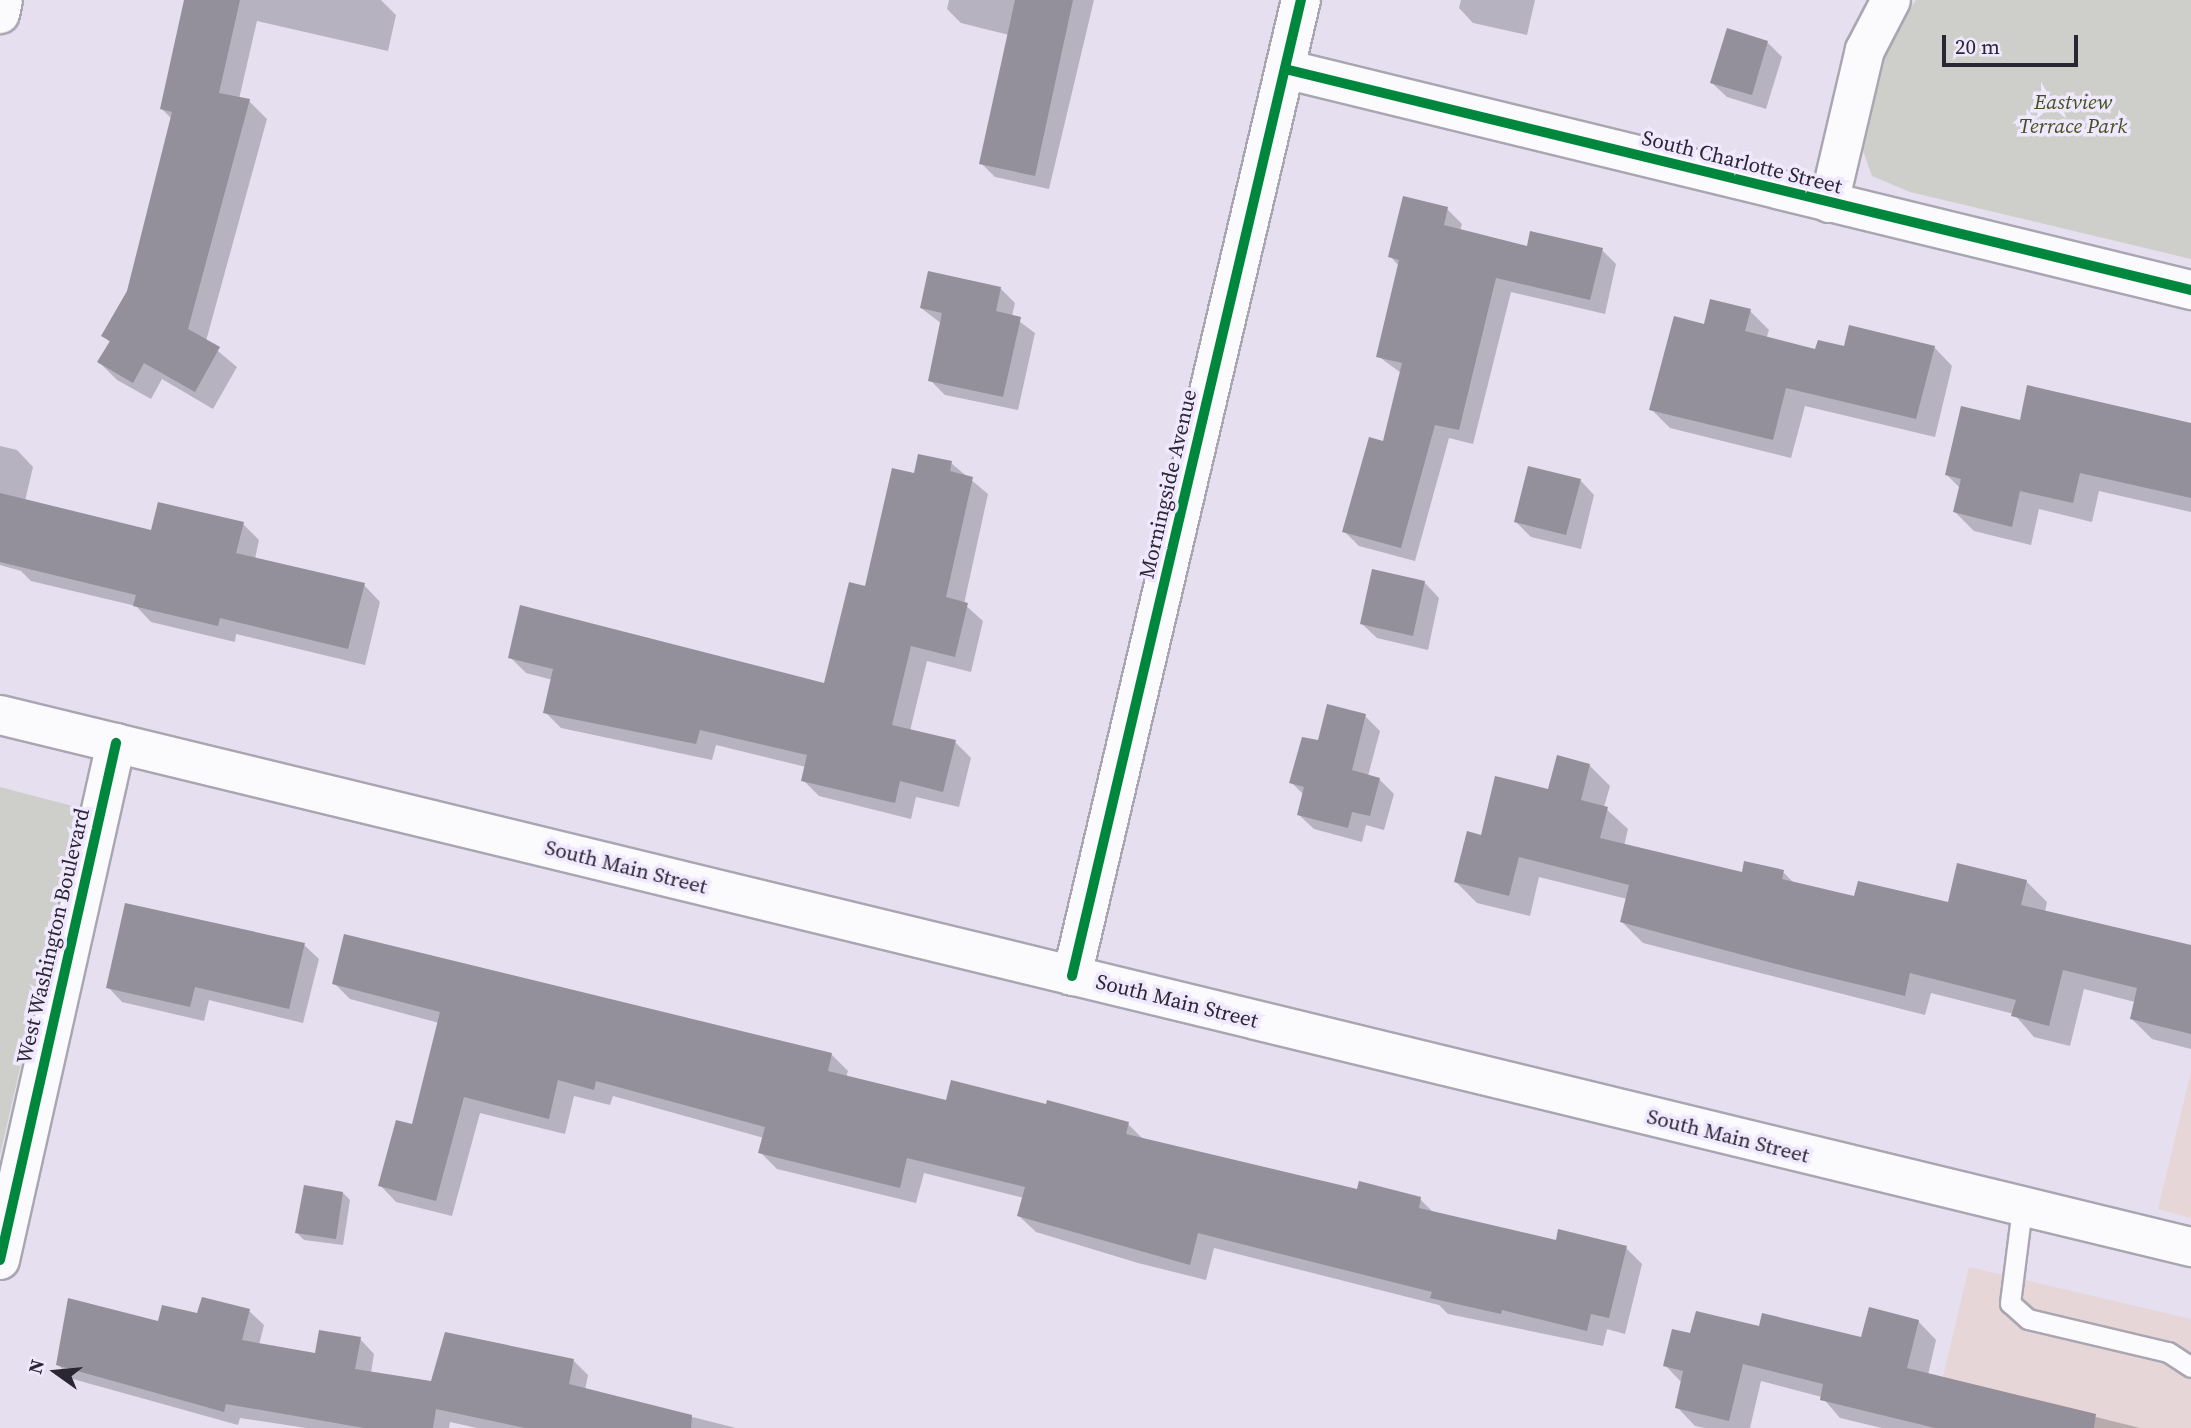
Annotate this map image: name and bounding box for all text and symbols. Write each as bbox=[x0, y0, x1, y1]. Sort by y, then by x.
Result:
scale bar bbox=[1946, 21, 2082, 65]
text: 20 m bbox=[1955, 32, 2000, 61]
park label: Eastview Terrace Park bbox=[2019, 89, 2127, 139]
street label: South Charlotte Street bbox=[1639, 125, 1845, 199]
street label: Morningside Avenue bbox=[1134, 387, 1202, 581]
street label: West Washington Boulevard bbox=[11, 806, 95, 1066]
street label: South Main Street bbox=[542, 835, 710, 899]
street label: South Main Street bbox=[1093, 969, 1261, 1033]
street label: South Main Street bbox=[1644, 1104, 1812, 1168]
north arrow bbox=[21, 1337, 91, 1407]
text: N bbox=[21, 1357, 50, 1377]

